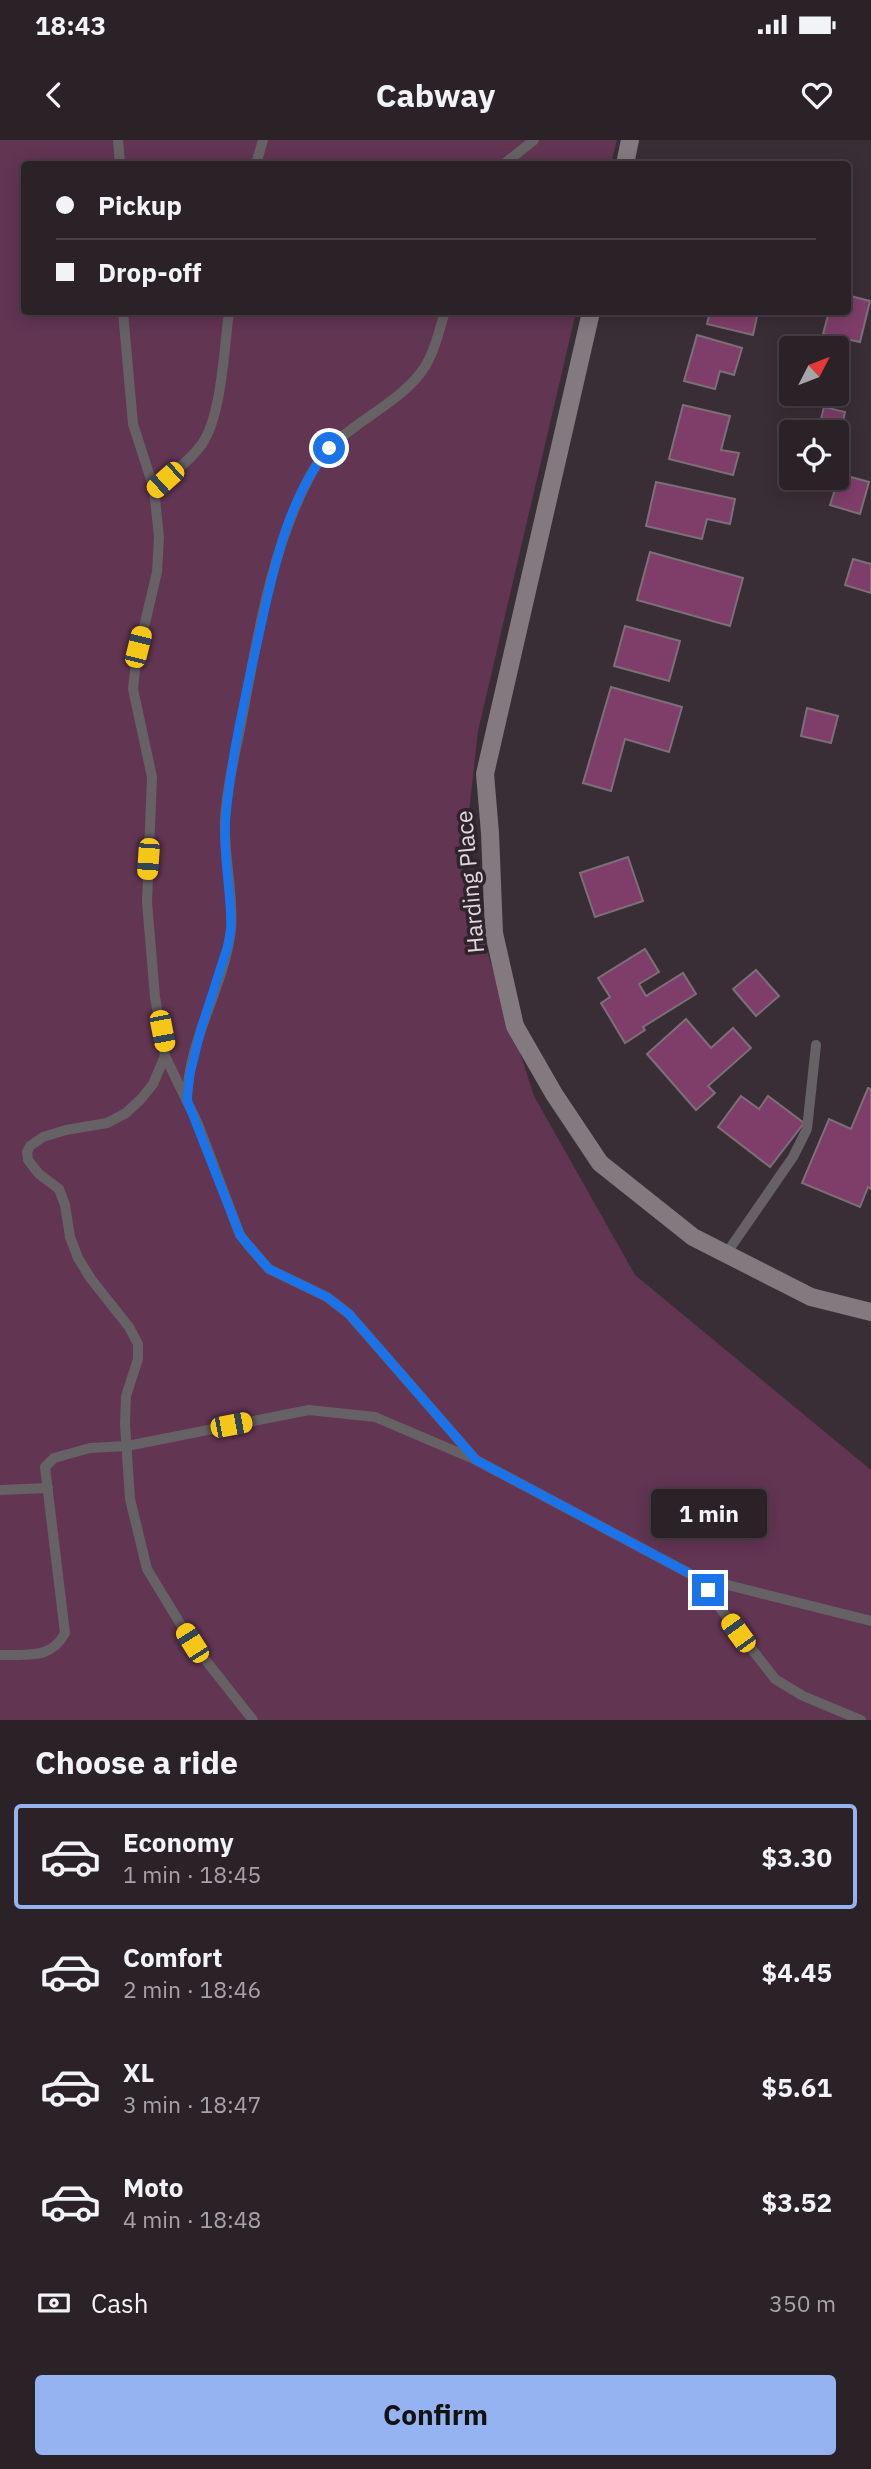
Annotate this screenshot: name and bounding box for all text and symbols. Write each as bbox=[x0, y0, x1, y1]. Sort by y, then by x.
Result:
text: 18:43 bbox=[35, 8, 106, 42]
text: Cabway bbox=[376, 74, 495, 116]
icon: back bbox=[35, 76, 73, 114]
icon: heart bbox=[798, 76, 836, 114]
text: Pickup bbox=[98, 188, 182, 222]
text: Drop-off bbox=[98, 255, 201, 289]
north arrow bbox=[779, 336, 849, 406]
map controls bbox=[779, 336, 849, 490]
button: locate bbox=[779, 420, 849, 490]
route start bbox=[313, 432, 345, 464]
car bbox=[143, 458, 188, 502]
car bbox=[123, 624, 154, 670]
street label: Harding Place bbox=[448, 809, 490, 955]
car bbox=[137, 837, 160, 881]
car bbox=[148, 1008, 177, 1054]
car bbox=[209, 1411, 254, 1439]
callout: 1 min bbox=[650, 1488, 766, 1538]
text: 1 min bbox=[679, 1498, 739, 1528]
route end bbox=[692, 1574, 724, 1606]
car bbox=[718, 1610, 759, 1656]
car bbox=[172, 1620, 213, 1666]
text: Choose a ride bbox=[35, 1741, 238, 1783]
icon: car bbox=[39, 1825, 102, 1888]
text: Economy bbox=[123, 1825, 234, 1859]
text: $3.30 bbox=[762, 1840, 832, 1874]
text: 1 min · 18:45 bbox=[123, 1859, 261, 1889]
icon: car bbox=[39, 1940, 102, 2003]
text: Comfort bbox=[123, 1940, 222, 1974]
text: $4.45 bbox=[762, 1955, 832, 1989]
text: 2 min · 18:46 bbox=[123, 1974, 261, 2004]
icon: car bbox=[39, 2055, 102, 2118]
text: XL bbox=[123, 2055, 154, 2089]
text: $5.61 bbox=[762, 2070, 832, 2104]
text: 3 min · 18:47 bbox=[123, 2089, 261, 2119]
icon: car bbox=[39, 2170, 102, 2233]
text: Moto bbox=[123, 2170, 183, 2204]
text: $3.52 bbox=[762, 2185, 832, 2219]
text: 4 min · 18:48 bbox=[123, 2204, 261, 2234]
icon: cash bbox=[35, 2284, 73, 2322]
text: Cash bbox=[91, 2286, 148, 2320]
text: 350 m bbox=[769, 2288, 836, 2318]
button: Confirm bbox=[35, 2375, 836, 2455]

